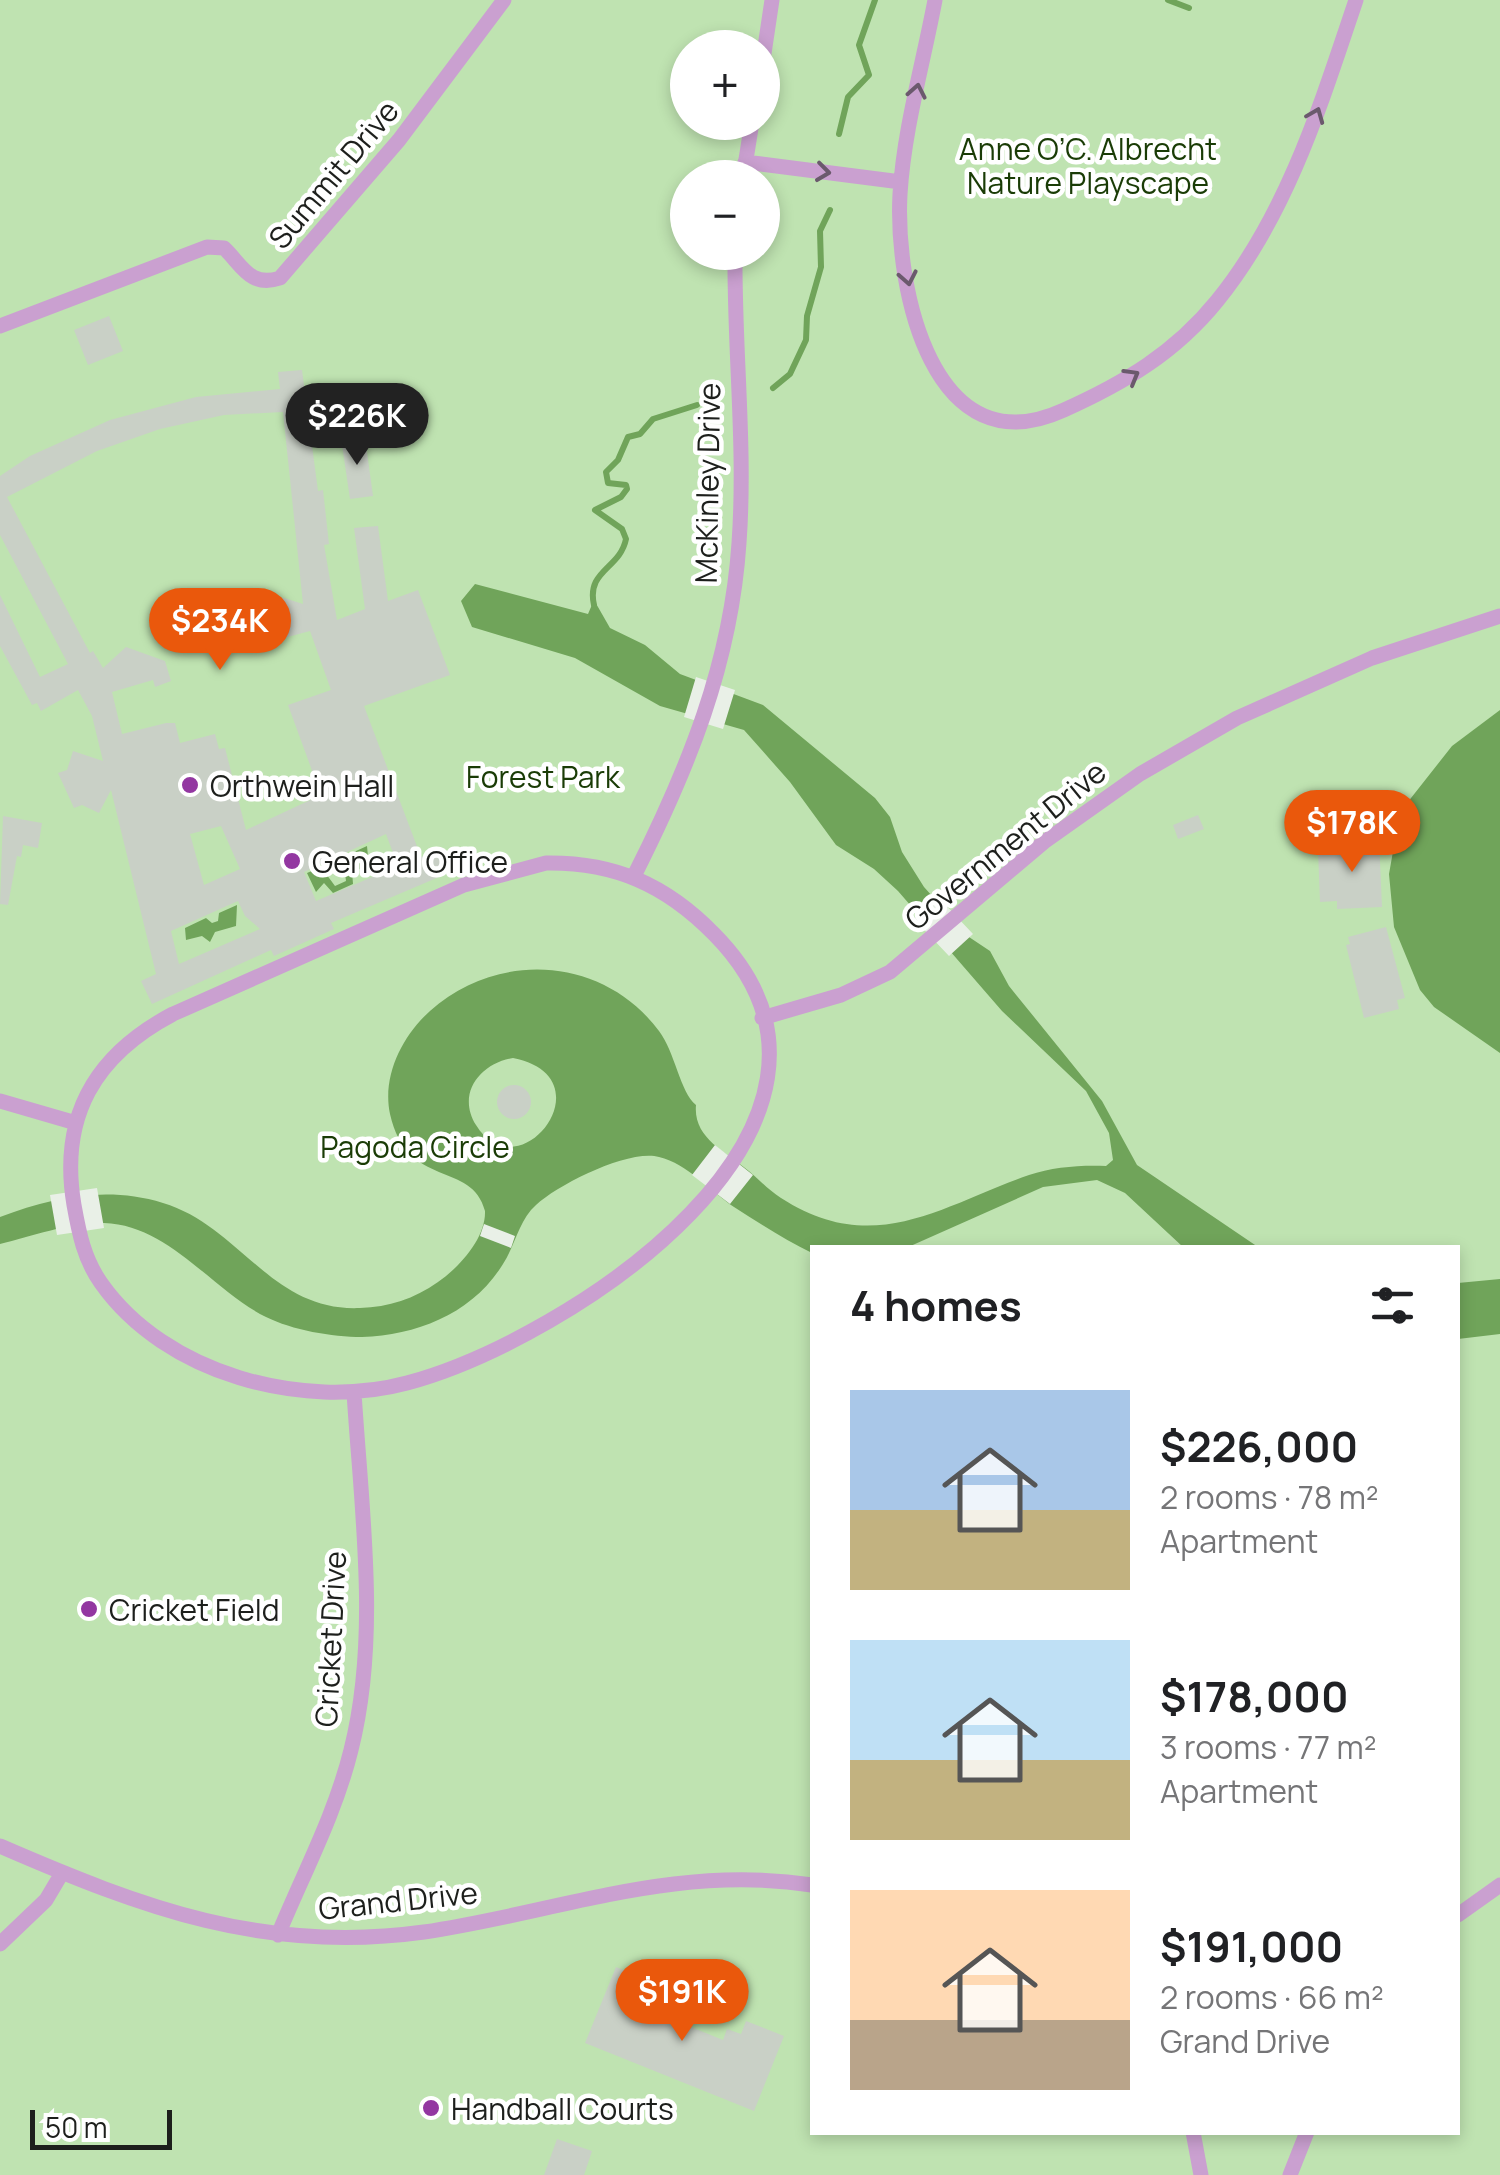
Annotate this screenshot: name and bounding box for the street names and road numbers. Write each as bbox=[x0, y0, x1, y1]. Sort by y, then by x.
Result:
street label: Summit Drive bbox=[259, 91, 407, 257]
street label: McKinley Drive bbox=[685, 382, 729, 584]
street label: Government Drive bbox=[896, 751, 1114, 939]
street label: Cricket Drive bbox=[305, 1550, 355, 1728]
street label: Grand Drive bbox=[316, 1871, 480, 1929]

